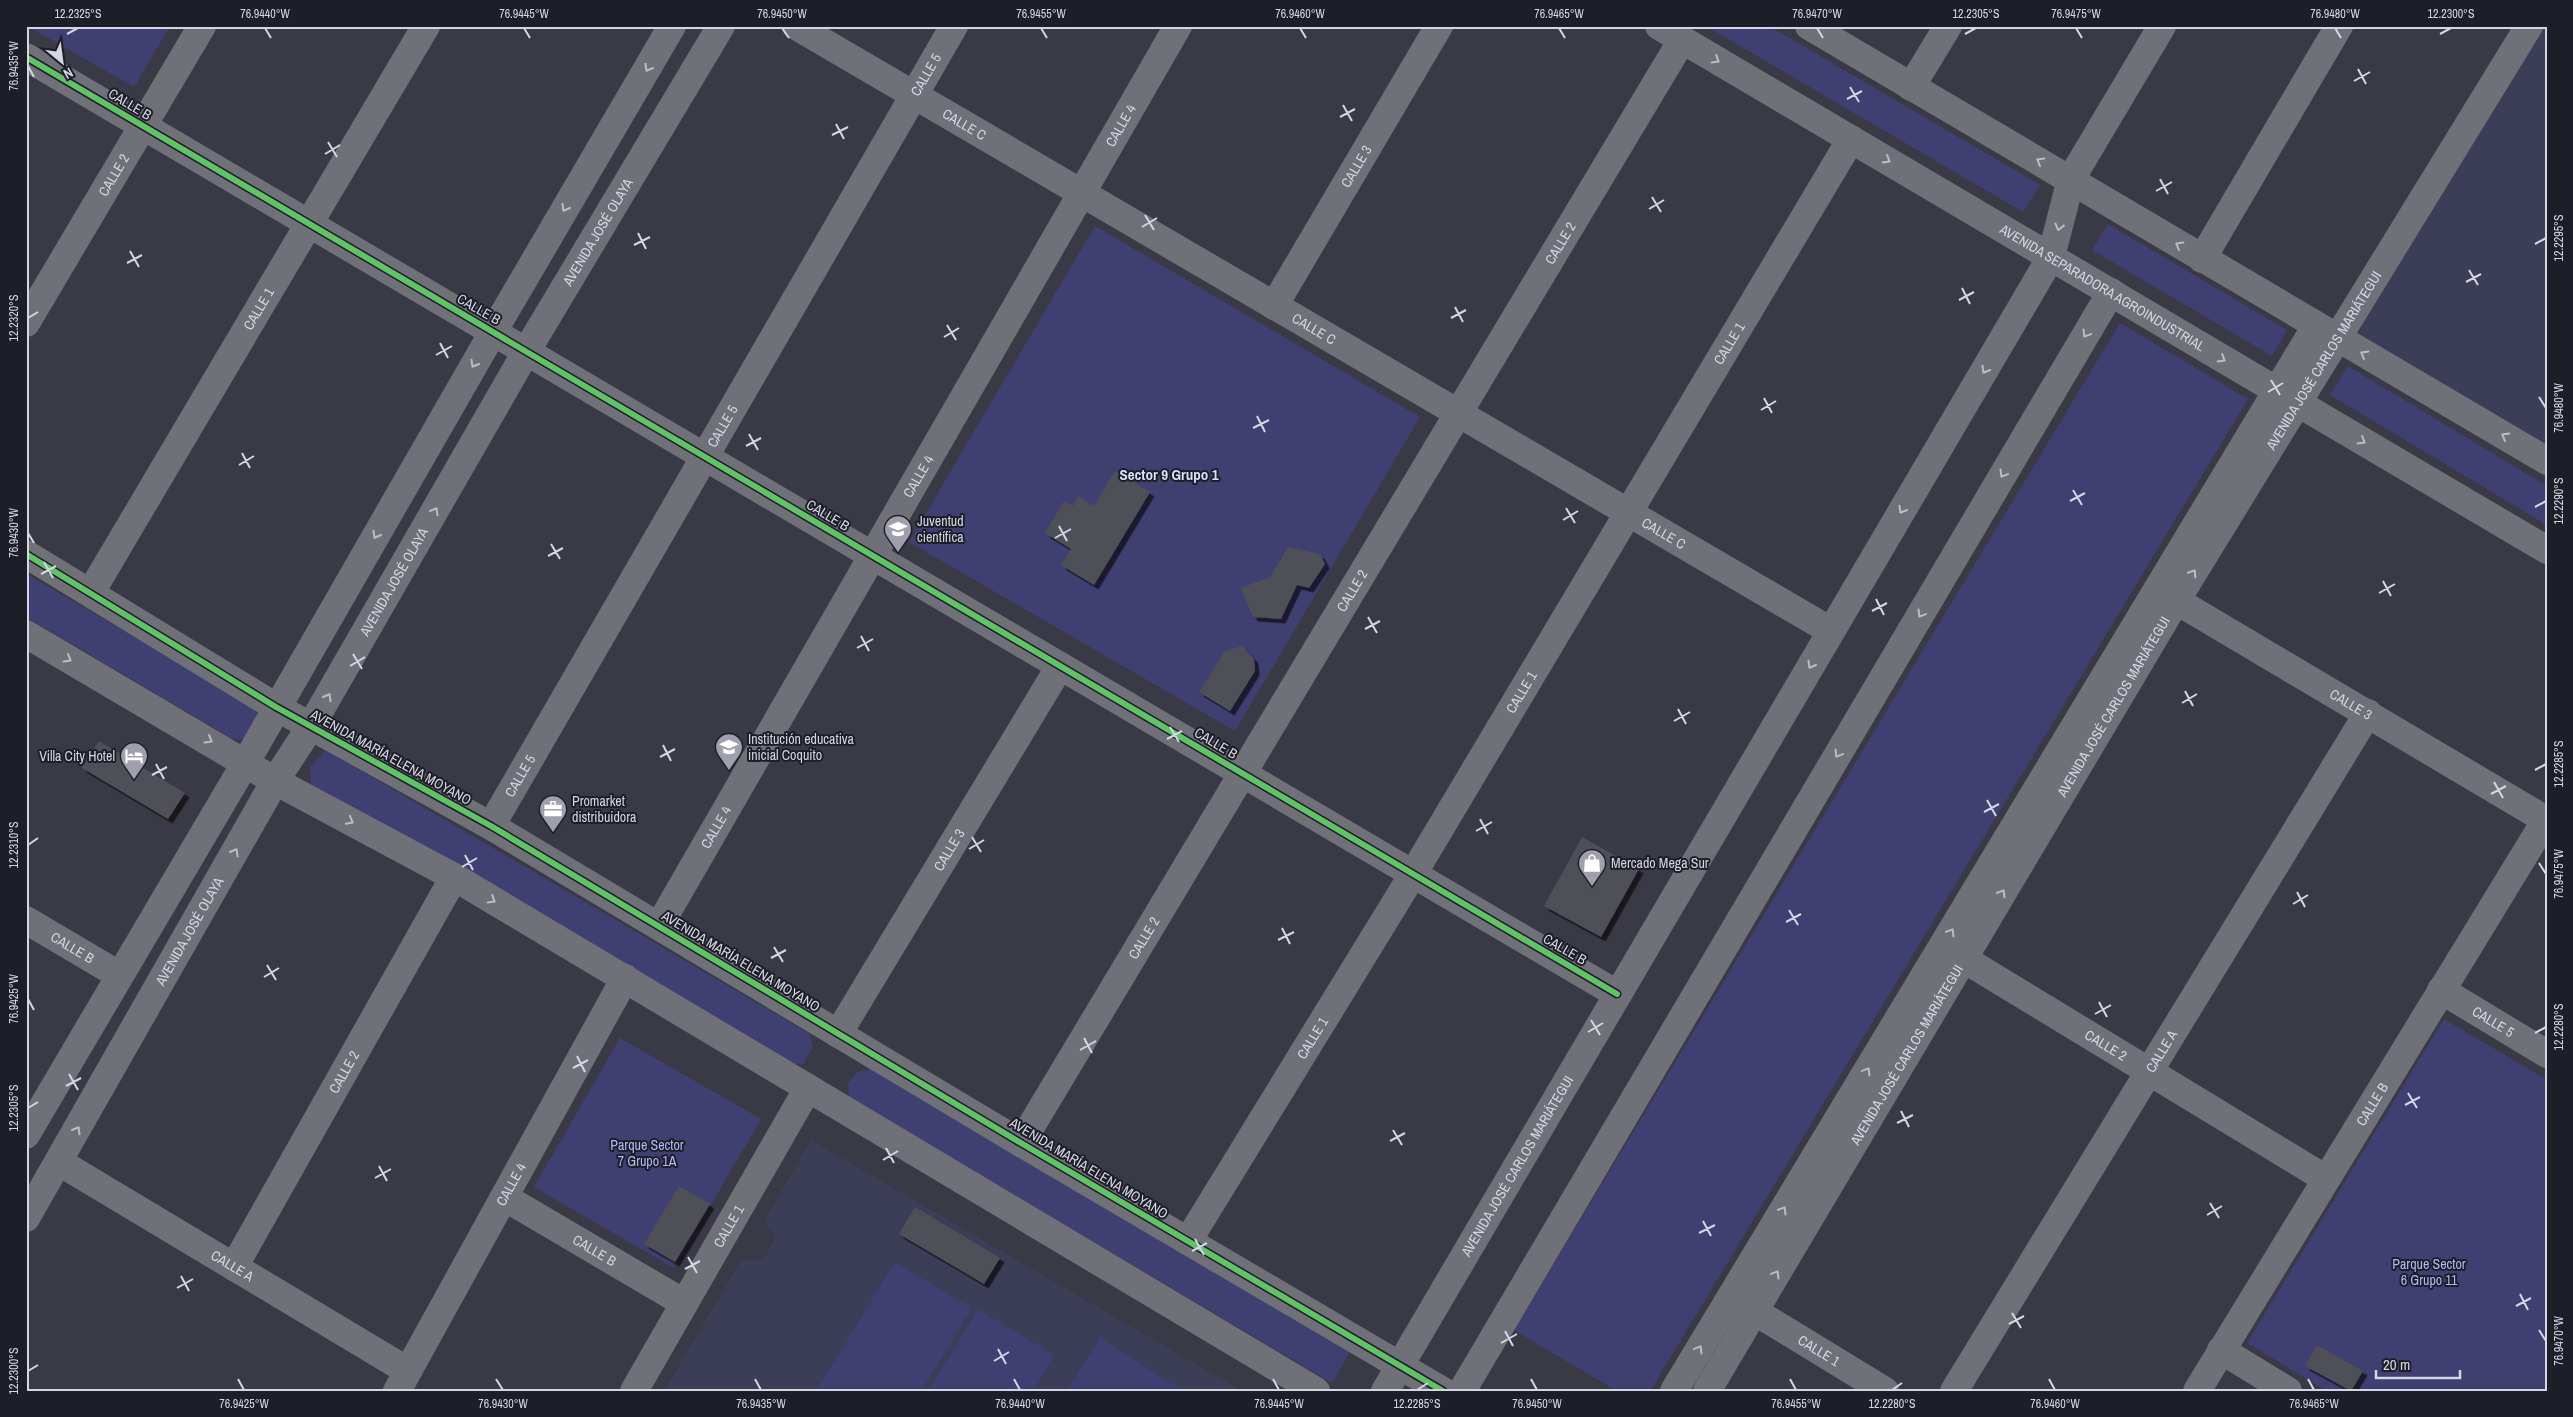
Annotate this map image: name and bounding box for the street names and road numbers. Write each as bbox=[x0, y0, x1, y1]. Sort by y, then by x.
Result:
street label: CALLE 5 bbox=[906, 50, 945, 99]
street label: CALLE B bbox=[105, 84, 155, 124]
street label: CALLE 4 bbox=[1101, 101, 1140, 150]
street label: CALLE C bbox=[939, 105, 990, 144]
street label: CALLE 3 bbox=[1337, 142, 1376, 191]
street label: CALLE 2 bbox=[94, 151, 133, 199]
street label: AVENIDA JOSÉ OLAYA bbox=[558, 175, 637, 290]
street label: CALLE 2 bbox=[1541, 219, 1580, 268]
street label: AVENIDA SEPARADORA AGROINDUSTRIAL bbox=[1996, 220, 2209, 356]
street label: AVENIDA JOSÉ CARLOS MARIÁTEGUI bbox=[2261, 268, 2385, 454]
street label: CALLE 1 bbox=[239, 284, 278, 333]
street label: CALLE B bbox=[454, 289, 504, 329]
street label: CALLE C bbox=[1289, 309, 1339, 349]
street label: CALLE 1 bbox=[1710, 319, 1749, 368]
street label: CALLE 5 bbox=[703, 402, 742, 451]
street label: CALLE 4 bbox=[899, 451, 938, 501]
street label: CALLE B bbox=[803, 495, 853, 535]
street label: CALLE C bbox=[1638, 513, 1689, 553]
street label: AVENIDA JOSÉ OLAYA bbox=[355, 524, 432, 640]
street label: CALLE 2 bbox=[1332, 566, 1372, 615]
street label: AVENIDA JOSÉ CARLOS MARIÁTEGUI bbox=[2052, 613, 2174, 801]
street label: CALLE 1 bbox=[1502, 667, 1541, 717]
street label: CALLE 3 bbox=[2327, 685, 2375, 724]
street label: AVENIDA MARÍA ELENA MOYANO bbox=[306, 705, 475, 809]
street label: CALLE B bbox=[1191, 723, 1241, 763]
street label: CALLE 5 bbox=[501, 751, 539, 800]
street label: CALLE 4 bbox=[697, 802, 736, 852]
street label: CALLE 3 bbox=[929, 826, 969, 874]
street label: AVENIDA JOSÉ OLAYA bbox=[151, 873, 228, 990]
street label: AVENIDA MARÍA ELENA MOYANO bbox=[658, 906, 823, 1015]
street label: CALLE 2 bbox=[1124, 914, 1163, 962]
street label: CALLE B bbox=[48, 928, 98, 967]
street label: CALLE B bbox=[1540, 929, 1590, 969]
street label: AVENIDA JOSÉ CARLOS MARIÁTEGUI bbox=[1846, 961, 1967, 1149]
street label: CALLE 5 bbox=[2469, 1002, 2518, 1041]
street label: CALLE 1 bbox=[1293, 1013, 1332, 1062]
street label: CALLE 2 bbox=[2082, 1026, 2130, 1065]
street label: CALLE A bbox=[2142, 1026, 2181, 1076]
street label: CALLE 2 bbox=[325, 1047, 363, 1096]
street label: AVENIDA JOSÉ CARLOS MARIÁTEGUI bbox=[1457, 1072, 1577, 1260]
street label: CALLE B bbox=[2352, 1079, 2392, 1129]
street label: AVENIDA MARÍA ELENA MOYANO bbox=[1006, 1113, 1171, 1222]
street label: CALLE 4 bbox=[492, 1159, 530, 1209]
street label: CALLE 1 bbox=[709, 1201, 748, 1251]
street label: CALLE B bbox=[570, 1231, 620, 1270]
street label: CALLE A bbox=[208, 1246, 257, 1286]
street label: CALLE 1 bbox=[1795, 1331, 1844, 1371]

